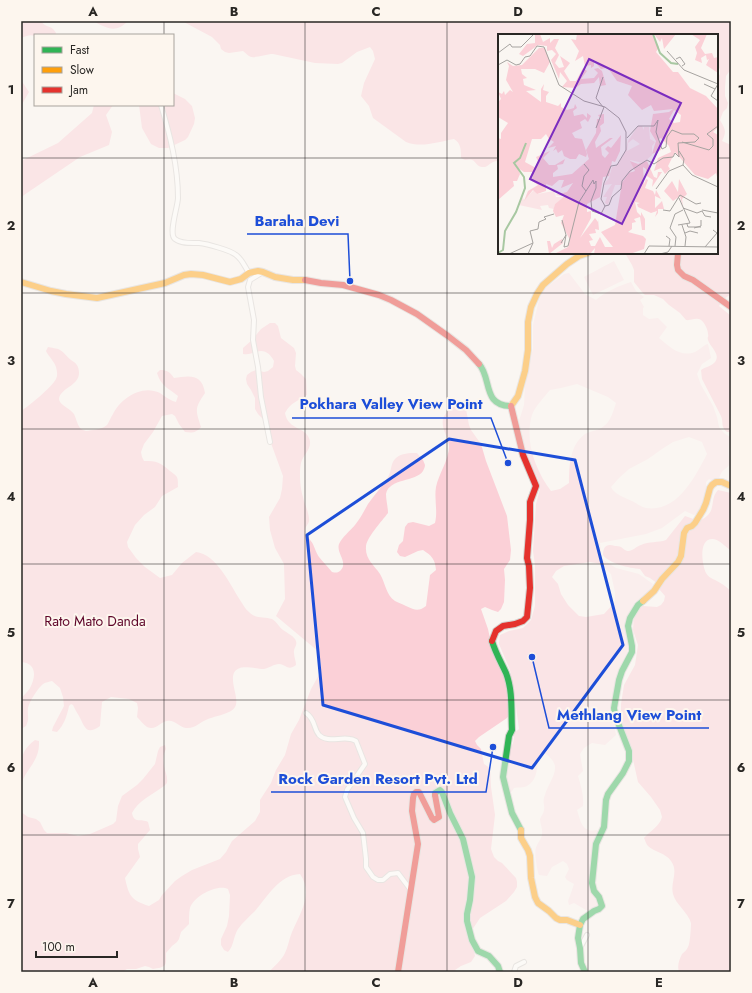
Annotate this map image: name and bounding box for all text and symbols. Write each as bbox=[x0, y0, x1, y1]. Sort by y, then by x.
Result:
text: A bbox=[87, 2, 98, 21]
text: B bbox=[230, 2, 239, 21]
text: C bbox=[371, 2, 381, 21]
text: D bbox=[513, 2, 523, 21]
text: E bbox=[655, 2, 663, 21]
legend bbox=[34, 34, 174, 106]
inset map bbox=[498, 34, 718, 254]
text: Fast bbox=[70, 41, 89, 59]
text: Slow bbox=[70, 61, 95, 79]
text: 1 bbox=[8, 80, 14, 99]
text: 1 bbox=[738, 80, 744, 99]
text: Jam bbox=[68, 81, 88, 99]
callout: Baraha Devi bbox=[247, 207, 348, 234]
text: Baraha Devi bbox=[255, 210, 339, 232]
text: 2 bbox=[7, 216, 15, 235]
text: 2 bbox=[737, 216, 745, 235]
text: 3 bbox=[7, 351, 15, 370]
text: 3 bbox=[737, 351, 745, 370]
callout: Pokhara Valley View Point bbox=[292, 391, 491, 418]
text: Pokhara Valley View Point bbox=[300, 393, 483, 415]
text: 4 bbox=[6, 487, 16, 506]
text: 4 bbox=[736, 487, 746, 506]
park label: Rato Mato Danda bbox=[44, 611, 146, 631]
text: 5 bbox=[7, 623, 15, 642]
text: 5 bbox=[737, 623, 745, 642]
callout: Methlang View Point bbox=[549, 701, 709, 728]
text: Methlang View Point bbox=[557, 704, 701, 726]
text: 6 bbox=[7, 758, 16, 777]
text: 6 bbox=[737, 758, 746, 777]
callout: Rock Garden Resort Pvt. Ltd bbox=[271, 765, 486, 792]
text: Rock Garden Resort Pvt. Ltd bbox=[278, 768, 478, 790]
text: 7 bbox=[7, 894, 15, 913]
text: 7 bbox=[737, 894, 745, 913]
scale bar bbox=[36, 933, 117, 959]
text: 100 m bbox=[42, 938, 75, 956]
text: A bbox=[87, 973, 98, 992]
text: B bbox=[230, 973, 239, 992]
text: C bbox=[371, 973, 381, 992]
text: D bbox=[513, 973, 523, 992]
text: E bbox=[655, 973, 663, 992]

